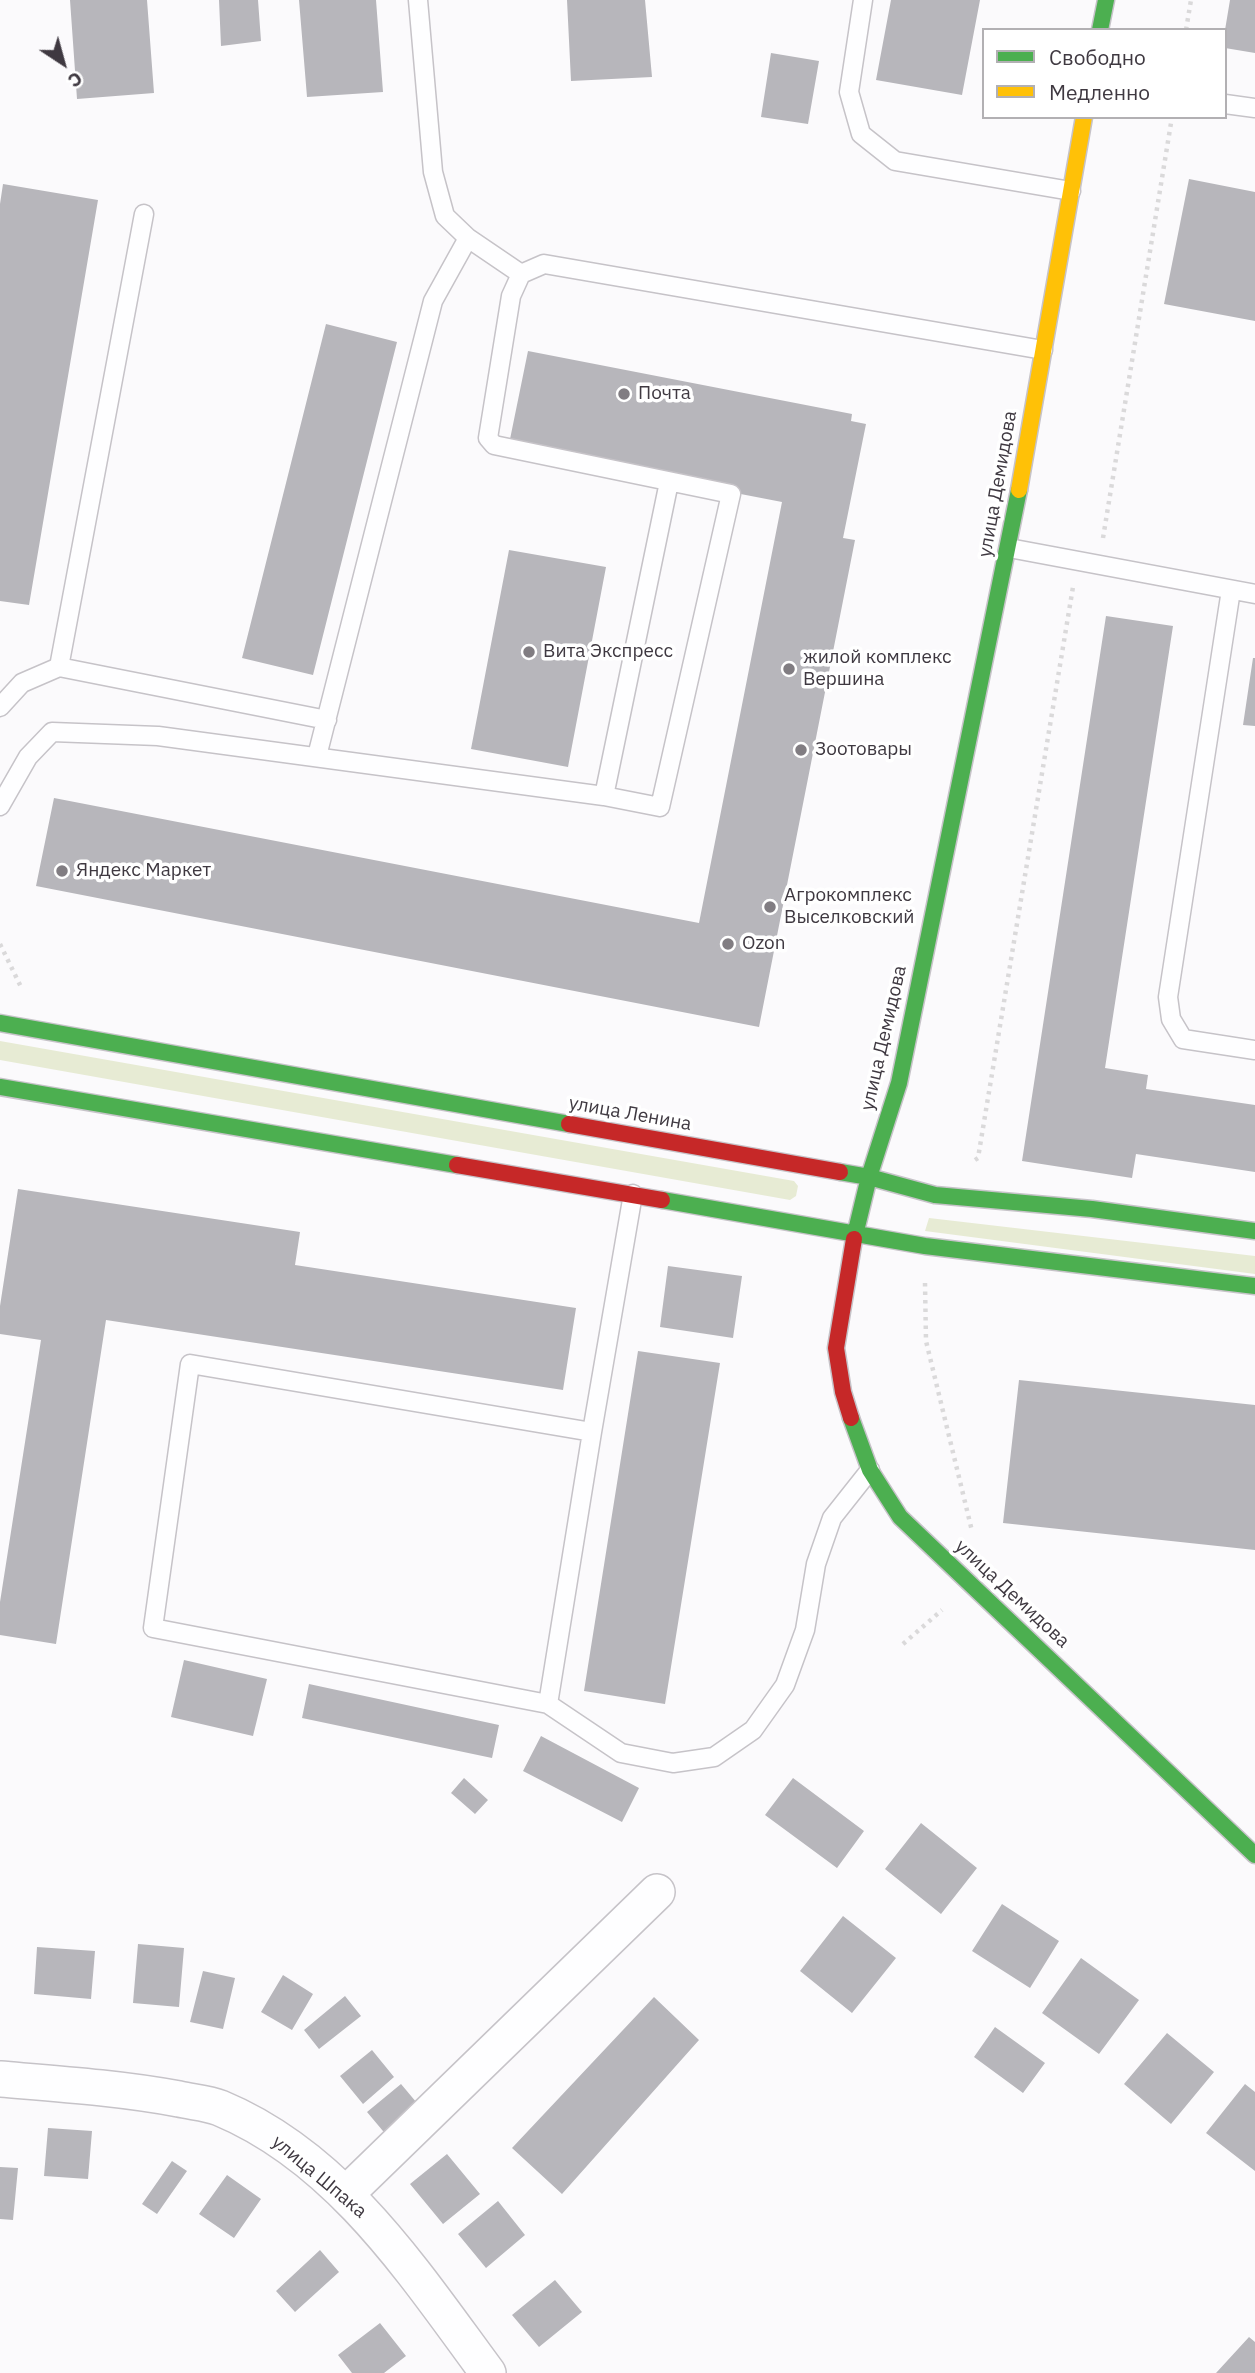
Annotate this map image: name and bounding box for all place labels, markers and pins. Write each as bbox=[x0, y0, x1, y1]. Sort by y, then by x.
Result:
place label: Почта bbox=[638, 383, 691, 405]
marker: Почта bbox=[616, 386, 632, 402]
place label: Вита Экспресс bbox=[543, 641, 673, 663]
marker: Вита Экспресс bbox=[521, 644, 537, 660]
place label: жилой комплекс Вершина bbox=[803, 647, 952, 691]
marker: жилой комплекс Вершина bbox=[781, 661, 797, 677]
place label: Зоотовары bbox=[815, 739, 912, 761]
marker: Зоотовары bbox=[793, 742, 809, 758]
place label: Яндекс Маркет bbox=[76, 860, 211, 882]
marker: Яндекс Маркет bbox=[54, 863, 70, 879]
place label: Агрокомплекс Выселковский bbox=[784, 885, 915, 929]
marker: Агрокомплекс Выселковский bbox=[762, 899, 778, 915]
place label: Ozon bbox=[742, 933, 786, 955]
marker: Ozon bbox=[720, 936, 736, 952]

